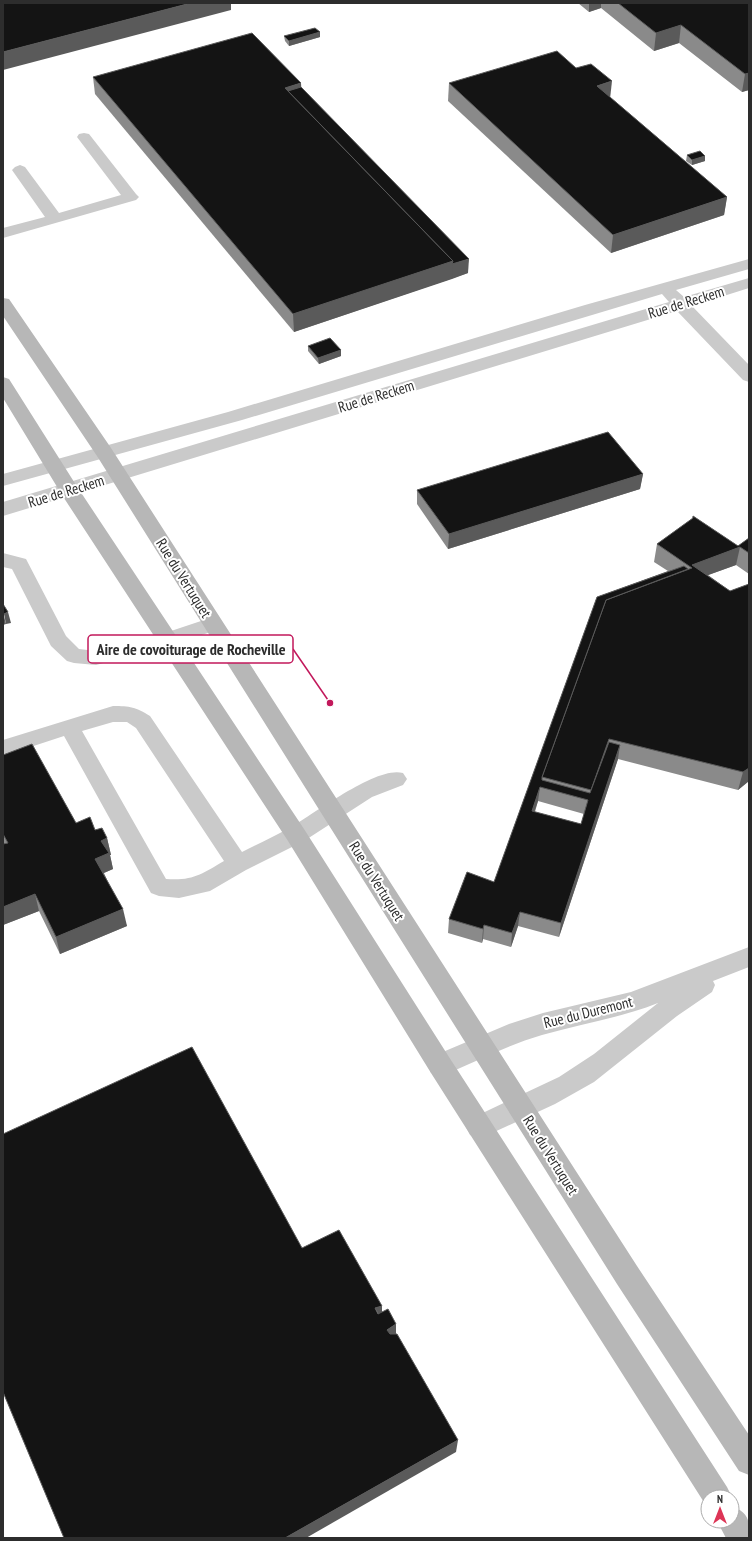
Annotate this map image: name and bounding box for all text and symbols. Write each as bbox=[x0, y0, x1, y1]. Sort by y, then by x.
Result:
street label: Rue de Reckem bbox=[646, 281, 726, 323]
street label: Rue de Reckem bbox=[336, 375, 416, 417]
street label: Rue de Reckem bbox=[26, 470, 106, 512]
street label: Rue du Vertuquet bbox=[152, 535, 216, 621]
callout: Aire de covoiturage de Rocheville bbox=[88, 635, 293, 663]
text: Aire de covoiturage de Rocheville bbox=[95, 639, 286, 659]
street label: Rue du Vertuquet bbox=[345, 838, 409, 924]
street label: Rue du Duremont bbox=[542, 992, 634, 1032]
street label: Rue du Vertuquet bbox=[519, 1112, 583, 1198]
north arrow bbox=[700, 1489, 740, 1529]
text: N bbox=[717, 1492, 723, 1506]

